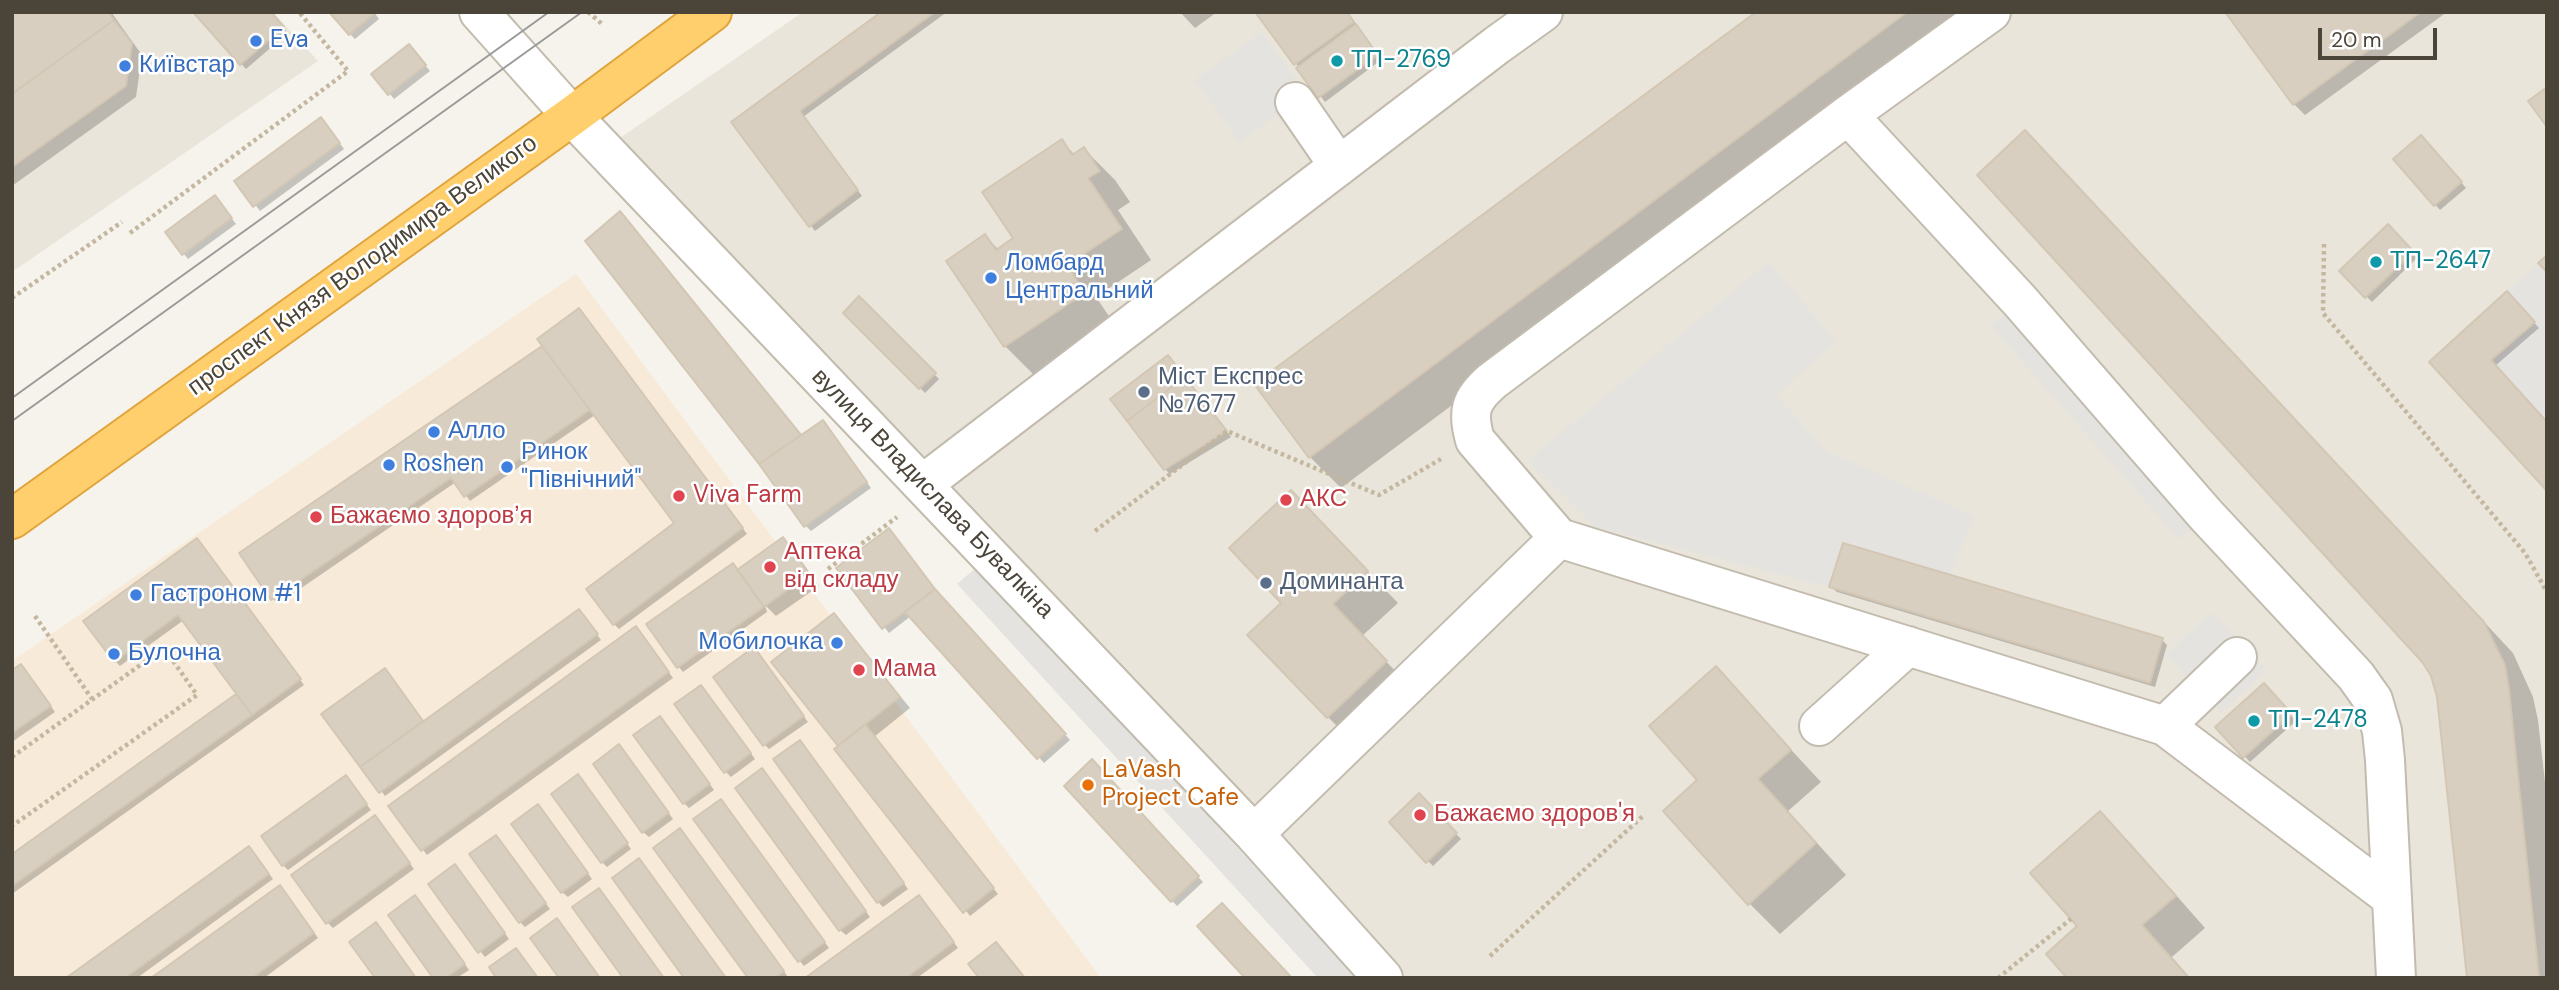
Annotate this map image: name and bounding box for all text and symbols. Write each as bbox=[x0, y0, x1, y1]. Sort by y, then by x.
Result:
scale bar bbox=[2321, 14, 2440, 58]
text: 20 m bbox=[2331, 26, 2382, 54]
place label: Eva bbox=[270, 27, 309, 55]
marker: Eva bbox=[248, 33, 264, 49]
place label: ТП-2769 bbox=[1351, 47, 1451, 75]
place label: Київстар bbox=[139, 52, 235, 80]
marker: ТП-2769 bbox=[1329, 53, 1345, 69]
marker: Київстар bbox=[117, 58, 133, 74]
street label: проспект Князя Володимира Великого bbox=[183, 130, 543, 402]
place label: ТП-2647 bbox=[2390, 248, 2491, 276]
place label: Ломбард Центральний bbox=[1005, 250, 1154, 306]
marker: ТП-2647 bbox=[2368, 254, 2384, 270]
marker: Ломбард Центральний bbox=[983, 270, 999, 286]
street label: вулиця Владислава Бувалкіна bbox=[805, 363, 1059, 625]
place label: Міст Експрес №7677 bbox=[1158, 364, 1303, 420]
marker: Міст Експрес №7677 bbox=[1136, 384, 1152, 400]
place label: Алло bbox=[448, 418, 506, 446]
marker: Алло bbox=[426, 424, 442, 440]
place label: Ринок "Північний" bbox=[521, 439, 641, 495]
place label: Roshen bbox=[403, 451, 484, 479]
marker: Roshen bbox=[381, 457, 397, 473]
marker: Ринок "Північний" bbox=[499, 459, 515, 475]
place label: Viva Farm bbox=[693, 482, 802, 510]
place label: АКС bbox=[1300, 486, 1347, 514]
marker: Viva Farm bbox=[671, 488, 687, 504]
marker: АКС bbox=[1278, 492, 1294, 508]
place label: Бажаємо здоровʼя bbox=[330, 503, 533, 531]
marker: Бажаємо здоровʼя bbox=[308, 509, 324, 525]
place label: Аптека від складу bbox=[784, 539, 899, 595]
marker: Аптека від складу bbox=[762, 559, 778, 575]
place label: Доминанта bbox=[1280, 569, 1404, 597]
marker: Доминанта bbox=[1258, 575, 1274, 591]
place label: Гастроном #1 bbox=[150, 581, 301, 609]
marker: Гастроном #1 bbox=[128, 587, 144, 603]
place label: Мобилочка bbox=[698, 629, 823, 657]
marker: Мобилочка bbox=[829, 635, 845, 651]
place label: Булочна bbox=[128, 640, 221, 668]
marker: Булочна bbox=[106, 646, 122, 662]
place label: Мама bbox=[873, 656, 936, 684]
marker: Мама bbox=[851, 662, 867, 678]
place label: ТП-2478 bbox=[2268, 707, 2368, 735]
marker: ТП-2478 bbox=[2246, 713, 2262, 729]
place label: LaVash Project Cafe bbox=[1102, 757, 1239, 813]
marker: LaVash Project Cafe bbox=[1080, 777, 1096, 793]
place label: Бажаємо здоров'я bbox=[1434, 801, 1635, 829]
marker: Бажаємо здоров'я bbox=[1412, 807, 1428, 823]

